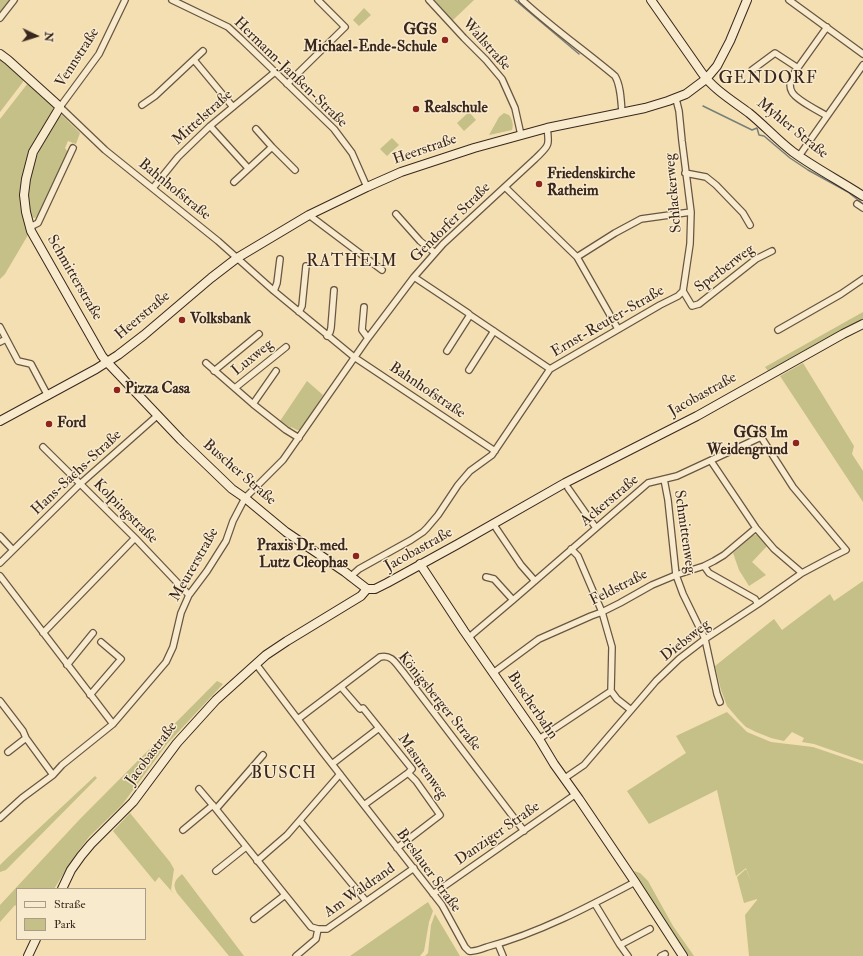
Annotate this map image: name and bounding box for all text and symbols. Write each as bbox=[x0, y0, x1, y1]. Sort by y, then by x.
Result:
street label: Hermann-Janßen-Straße bbox=[229, 14, 351, 132]
street label: Wallstraße bbox=[458, 15, 514, 75]
north arrow bbox=[16, 16, 56, 56]
place label: GGS Michael-Ende-Schule bbox=[304, 22, 437, 57]
street label: Vennstraße bbox=[52, 25, 104, 91]
text: N bbox=[42, 31, 55, 42]
marker: GGS Michael-Ende-Schule bbox=[440, 35, 450, 45]
district label: GENDORF bbox=[718, 69, 818, 89]
street label: Mittelstraße bbox=[169, 86, 237, 150]
street label: Myhler Straße bbox=[753, 95, 831, 163]
place label: Realschule bbox=[424, 100, 488, 118]
marker: Realschule bbox=[411, 104, 421, 114]
street label: Heerstraße bbox=[391, 131, 459, 169]
street label: Schlackerweg bbox=[662, 152, 686, 234]
street label: Bahnhofstraße bbox=[134, 155, 214, 225]
place label: Friedenskirche Ratheim bbox=[547, 166, 635, 201]
street label: Gendorfer Straße bbox=[407, 179, 495, 267]
marker: Friedenskirche Ratheim bbox=[534, 179, 544, 189]
street label: Schmitterstraße bbox=[42, 232, 106, 324]
street label: Sperberweg bbox=[692, 241, 758, 297]
district label: RATHEIM bbox=[306, 252, 398, 272]
street label: Ernst-Reuter-Straße bbox=[548, 282, 668, 362]
street label: Heerstraße bbox=[112, 288, 174, 344]
place label: Volksbank bbox=[190, 311, 251, 329]
marker: Volksbank bbox=[177, 315, 187, 325]
street label: Luxweg bbox=[229, 336, 277, 380]
street label: Bahnhofstraße bbox=[386, 359, 468, 423]
street label: Jacobastraße bbox=[666, 369, 740, 421]
place label: Pizza Casa bbox=[125, 381, 190, 399]
marker: Pizza Casa bbox=[112, 385, 122, 395]
place label: Ford bbox=[57, 415, 86, 433]
marker: Ford bbox=[44, 419, 54, 429]
place label: GGS Im Weidengrund bbox=[707, 425, 788, 460]
street label: Hans-Sachs-Straße bbox=[28, 427, 126, 519]
street label: Buscher Straße bbox=[199, 436, 279, 510]
marker: GGS Im Weidengrund bbox=[791, 438, 801, 448]
street label: Ackerstraße bbox=[577, 471, 643, 531]
street label: Kolpingstraße bbox=[89, 476, 161, 548]
street label: Schmittenweg bbox=[669, 489, 699, 575]
street label: Jacobastraße bbox=[382, 524, 456, 576]
street label: Meurerstraße bbox=[167, 525, 223, 605]
place label: Praxis Dr. med. Lutz Cleophas bbox=[257, 538, 348, 573]
marker: Praxis Dr. med. Lutz Cleophas bbox=[351, 551, 361, 561]
street label: Feldstraße bbox=[587, 566, 651, 610]
street label: Diebsweg bbox=[658, 616, 714, 666]
street label: Königsberger Straße bbox=[393, 649, 485, 755]
street label: Buscherbahn bbox=[503, 669, 561, 743]
street label: Jacobastraße bbox=[122, 719, 182, 789]
street label: Masurenweg bbox=[393, 731, 451, 803]
district label: BUSCH bbox=[251, 764, 317, 784]
street label: Danziger Straße bbox=[452, 798, 544, 870]
street label: Breslauer Straße bbox=[392, 826, 464, 916]
street label: Am Waldrand bbox=[321, 860, 399, 922]
legend bbox=[16, 888, 146, 940]
text: Straße bbox=[54, 897, 85, 912]
text: Park bbox=[54, 917, 76, 932]

